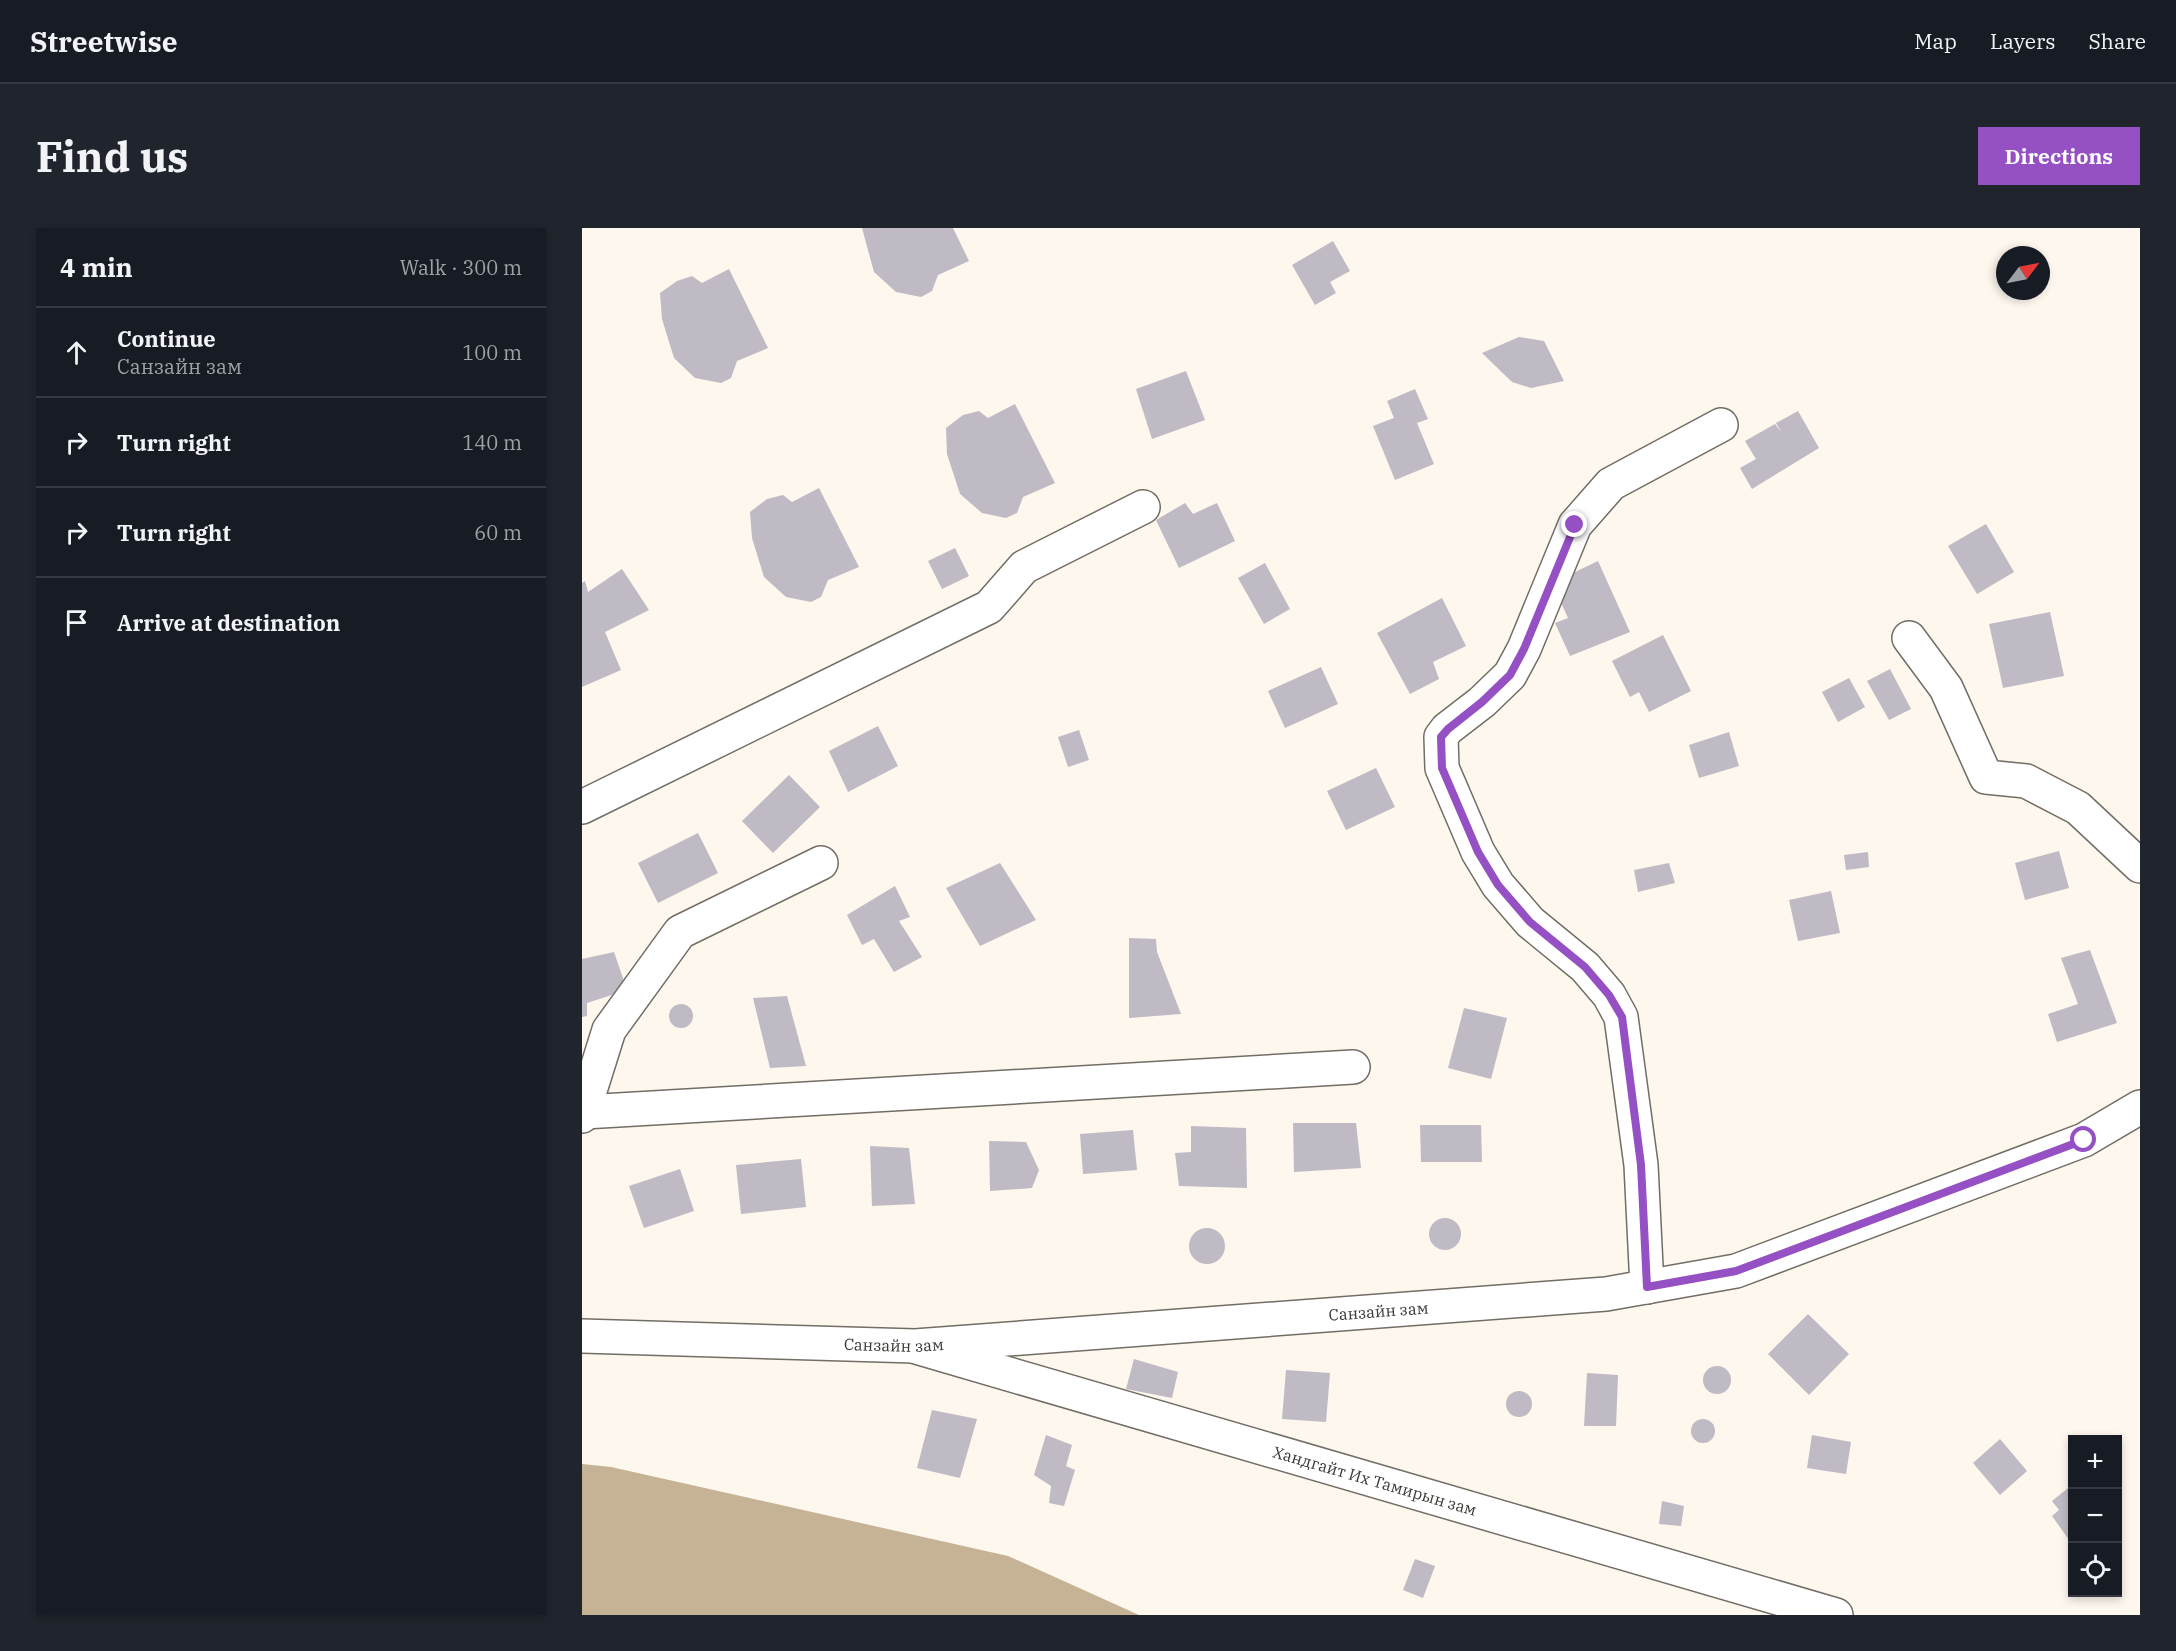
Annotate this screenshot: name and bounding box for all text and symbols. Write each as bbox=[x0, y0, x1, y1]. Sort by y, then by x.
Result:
text: Streetwise bbox=[30, 23, 177, 60]
text: Map bbox=[1914, 27, 1957, 55]
text: Layers bbox=[1990, 27, 2056, 55]
text: Share bbox=[2089, 27, 2146, 55]
button: Directions bbox=[1978, 127, 2140, 185]
text: Find us bbox=[36, 129, 188, 184]
north arrow bbox=[1996, 246, 2050, 300]
text: 4 min bbox=[60, 250, 133, 284]
text: Walk · 300 m bbox=[400, 254, 522, 281]
text: Continue bbox=[117, 324, 216, 353]
icon: ahead bbox=[60, 336, 93, 369]
text: 100 m bbox=[462, 339, 522, 366]
text: Санзайн зам bbox=[117, 353, 242, 380]
icon: right bbox=[60, 426, 93, 459]
text: Turn right bbox=[117, 428, 231, 457]
text: 140 m bbox=[462, 429, 522, 456]
route end bbox=[1561, 511, 1587, 537]
icon: right bbox=[60, 516, 93, 549]
text: Turn right bbox=[117, 518, 231, 547]
text: 60 m bbox=[474, 519, 522, 546]
icon: arrive bbox=[60, 606, 93, 639]
text: Arrive at destination bbox=[117, 608, 340, 637]
route start bbox=[2070, 1126, 2096, 1152]
street label: Санзайн зам bbox=[1328, 1297, 1429, 1325]
street label: Санзайн зам bbox=[844, 1334, 945, 1356]
map controls bbox=[2068, 1435, 2122, 1597]
button: + bbox=[2068, 1435, 2122, 1489]
street label: Хандгайт Их Тамирын зам bbox=[1271, 1442, 1479, 1520]
button: − bbox=[2068, 1489, 2122, 1543]
button: locate bbox=[2068, 1543, 2122, 1597]

